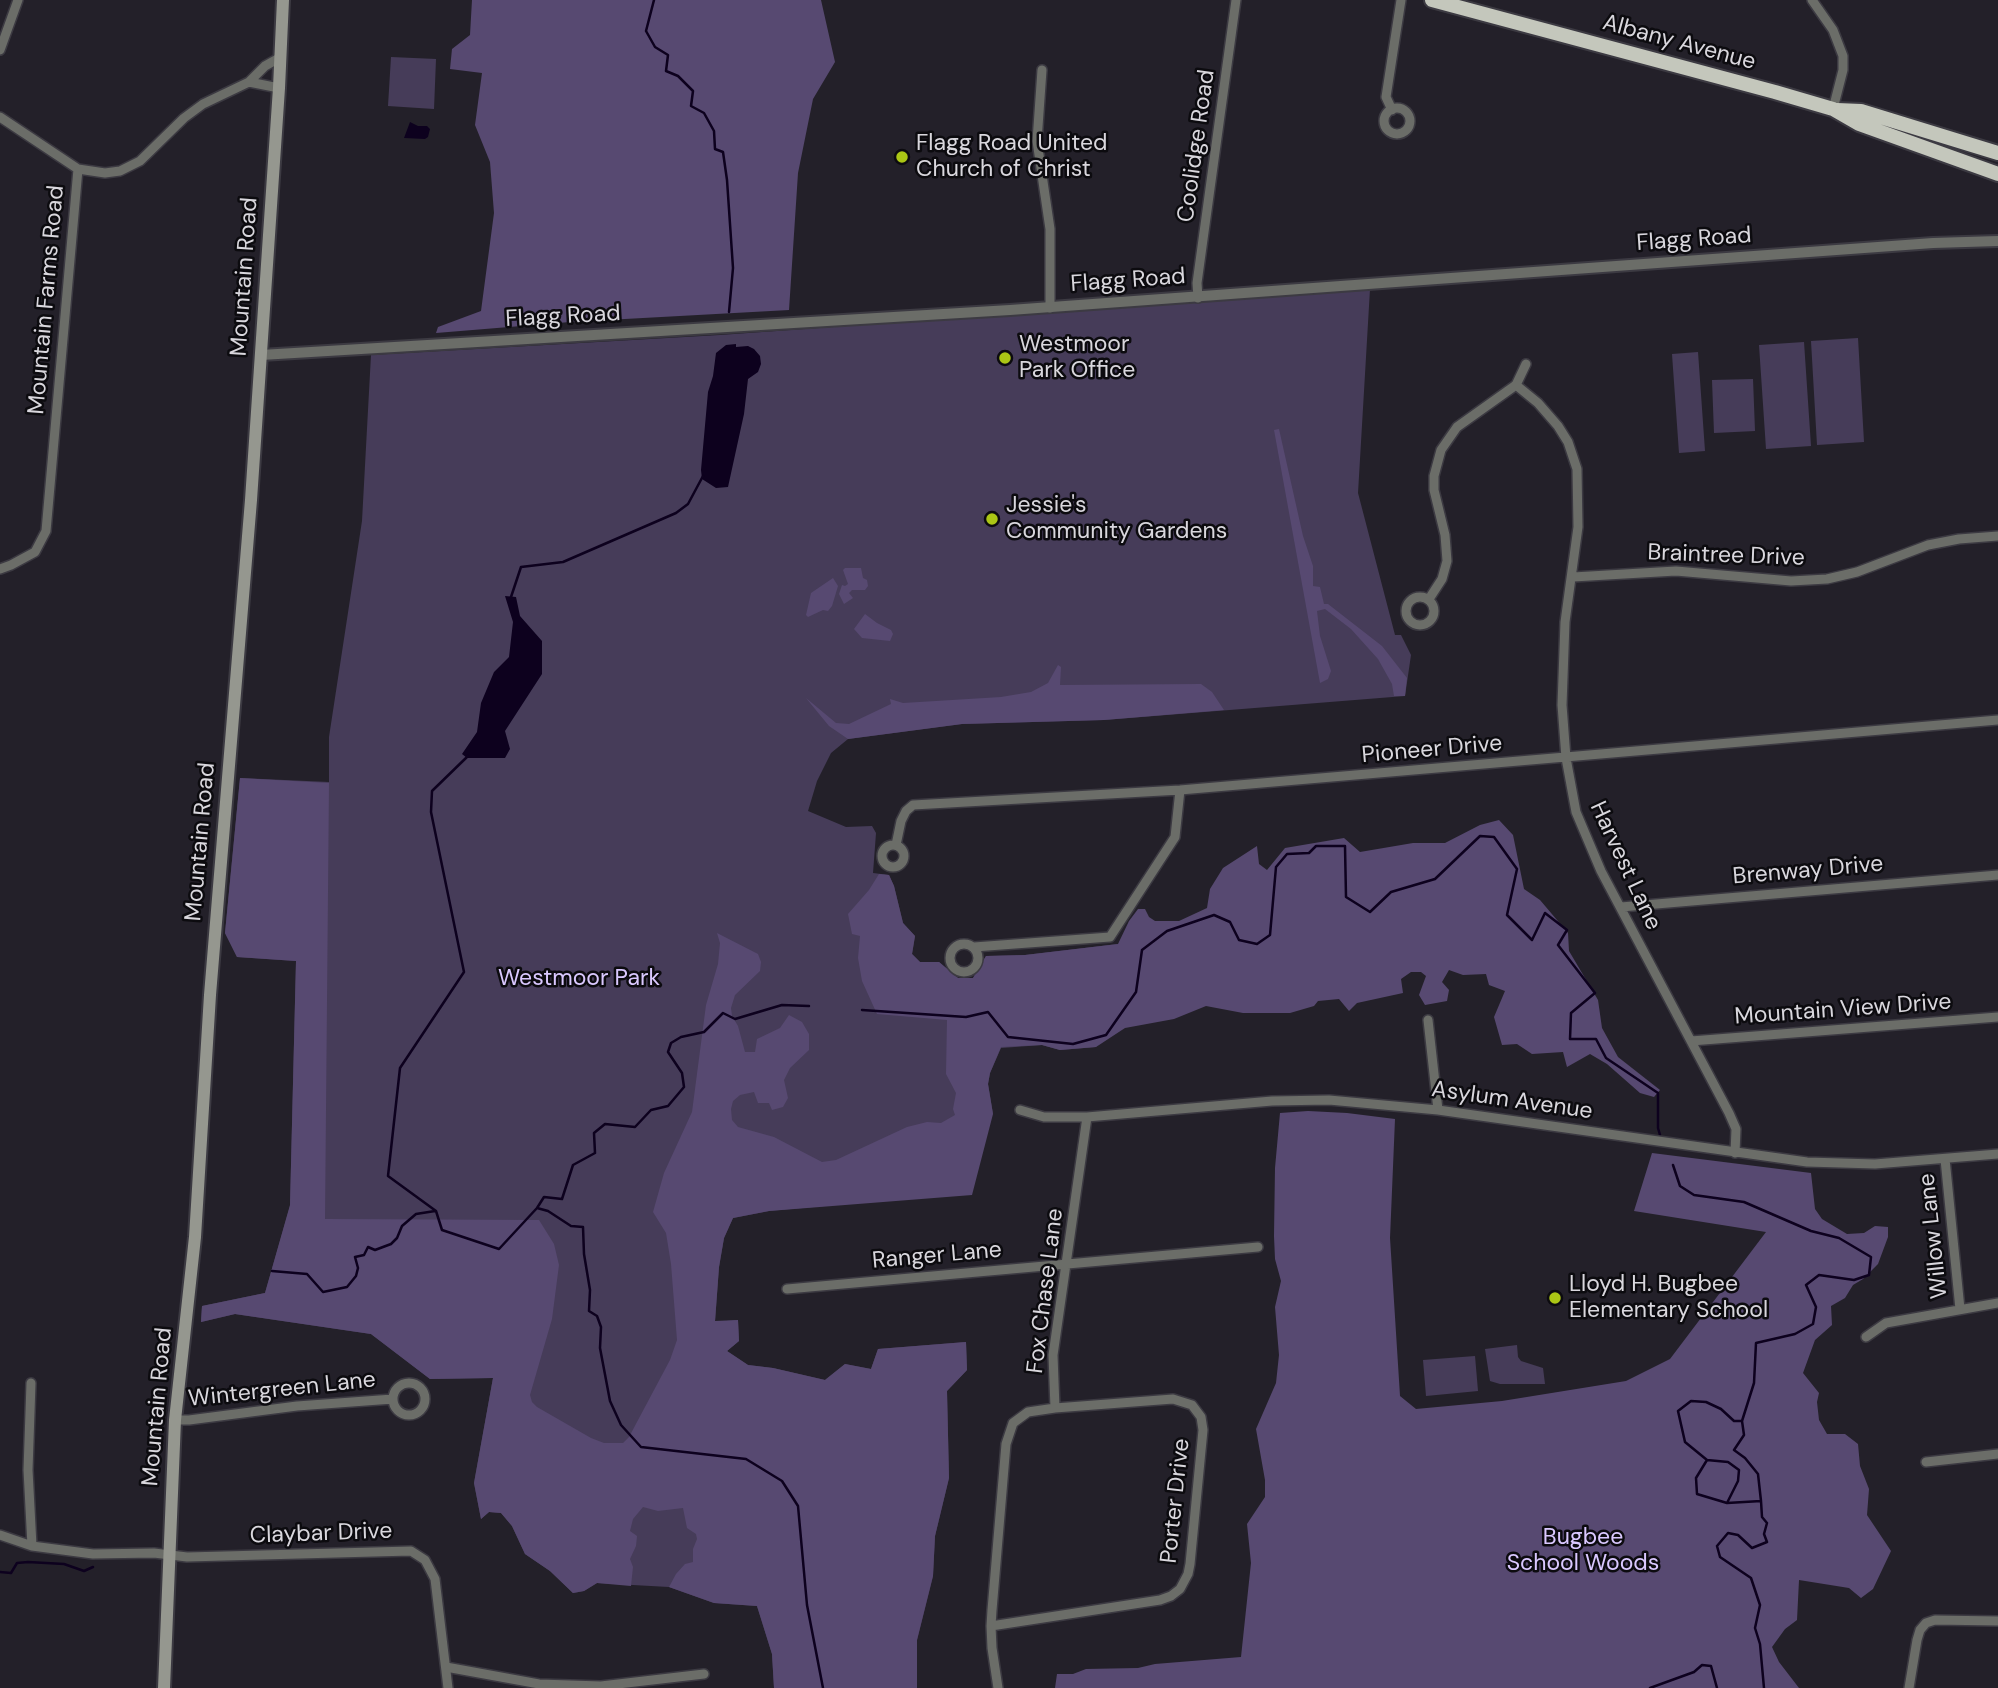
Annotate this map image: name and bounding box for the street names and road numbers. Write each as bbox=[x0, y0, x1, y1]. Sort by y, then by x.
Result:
street label: Albany Avenue bbox=[1599, 9, 1759, 77]
street label: Coolidge Road bbox=[1173, 68, 1221, 224]
street label: Mountain Farms Road bbox=[23, 184, 71, 416]
street label: Mountain Road bbox=[226, 197, 264, 357]
street label: Flagg Road bbox=[1636, 222, 1752, 258]
street label: Flagg Road bbox=[1070, 263, 1186, 299]
street label: Flagg Road bbox=[505, 300, 621, 334]
street label: Braintree Drive bbox=[1647, 539, 1805, 573]
street label: Pioneer Drive bbox=[1361, 730, 1503, 770]
street label: Mountain Road bbox=[180, 761, 222, 923]
street label: Harvest Lane bbox=[1583, 797, 1667, 935]
street label: Brenway Drive bbox=[1732, 851, 1884, 891]
street label: Mountain View Drive bbox=[1734, 989, 1952, 1031]
street label: Asylum Avenue bbox=[1430, 1076, 1594, 1126]
street label: Willow Lane bbox=[1914, 1172, 1954, 1300]
street label: Fox Chase Lane bbox=[1022, 1207, 1070, 1375]
street label: Ranger Lane bbox=[871, 1237, 1003, 1275]
street label: Mountain Road bbox=[137, 1326, 179, 1488]
street label: Wintergreen Lane bbox=[187, 1366, 377, 1414]
street label: Porter Drive bbox=[1156, 1437, 1196, 1565]
street label: Claybar Drive bbox=[249, 1518, 393, 1550]

